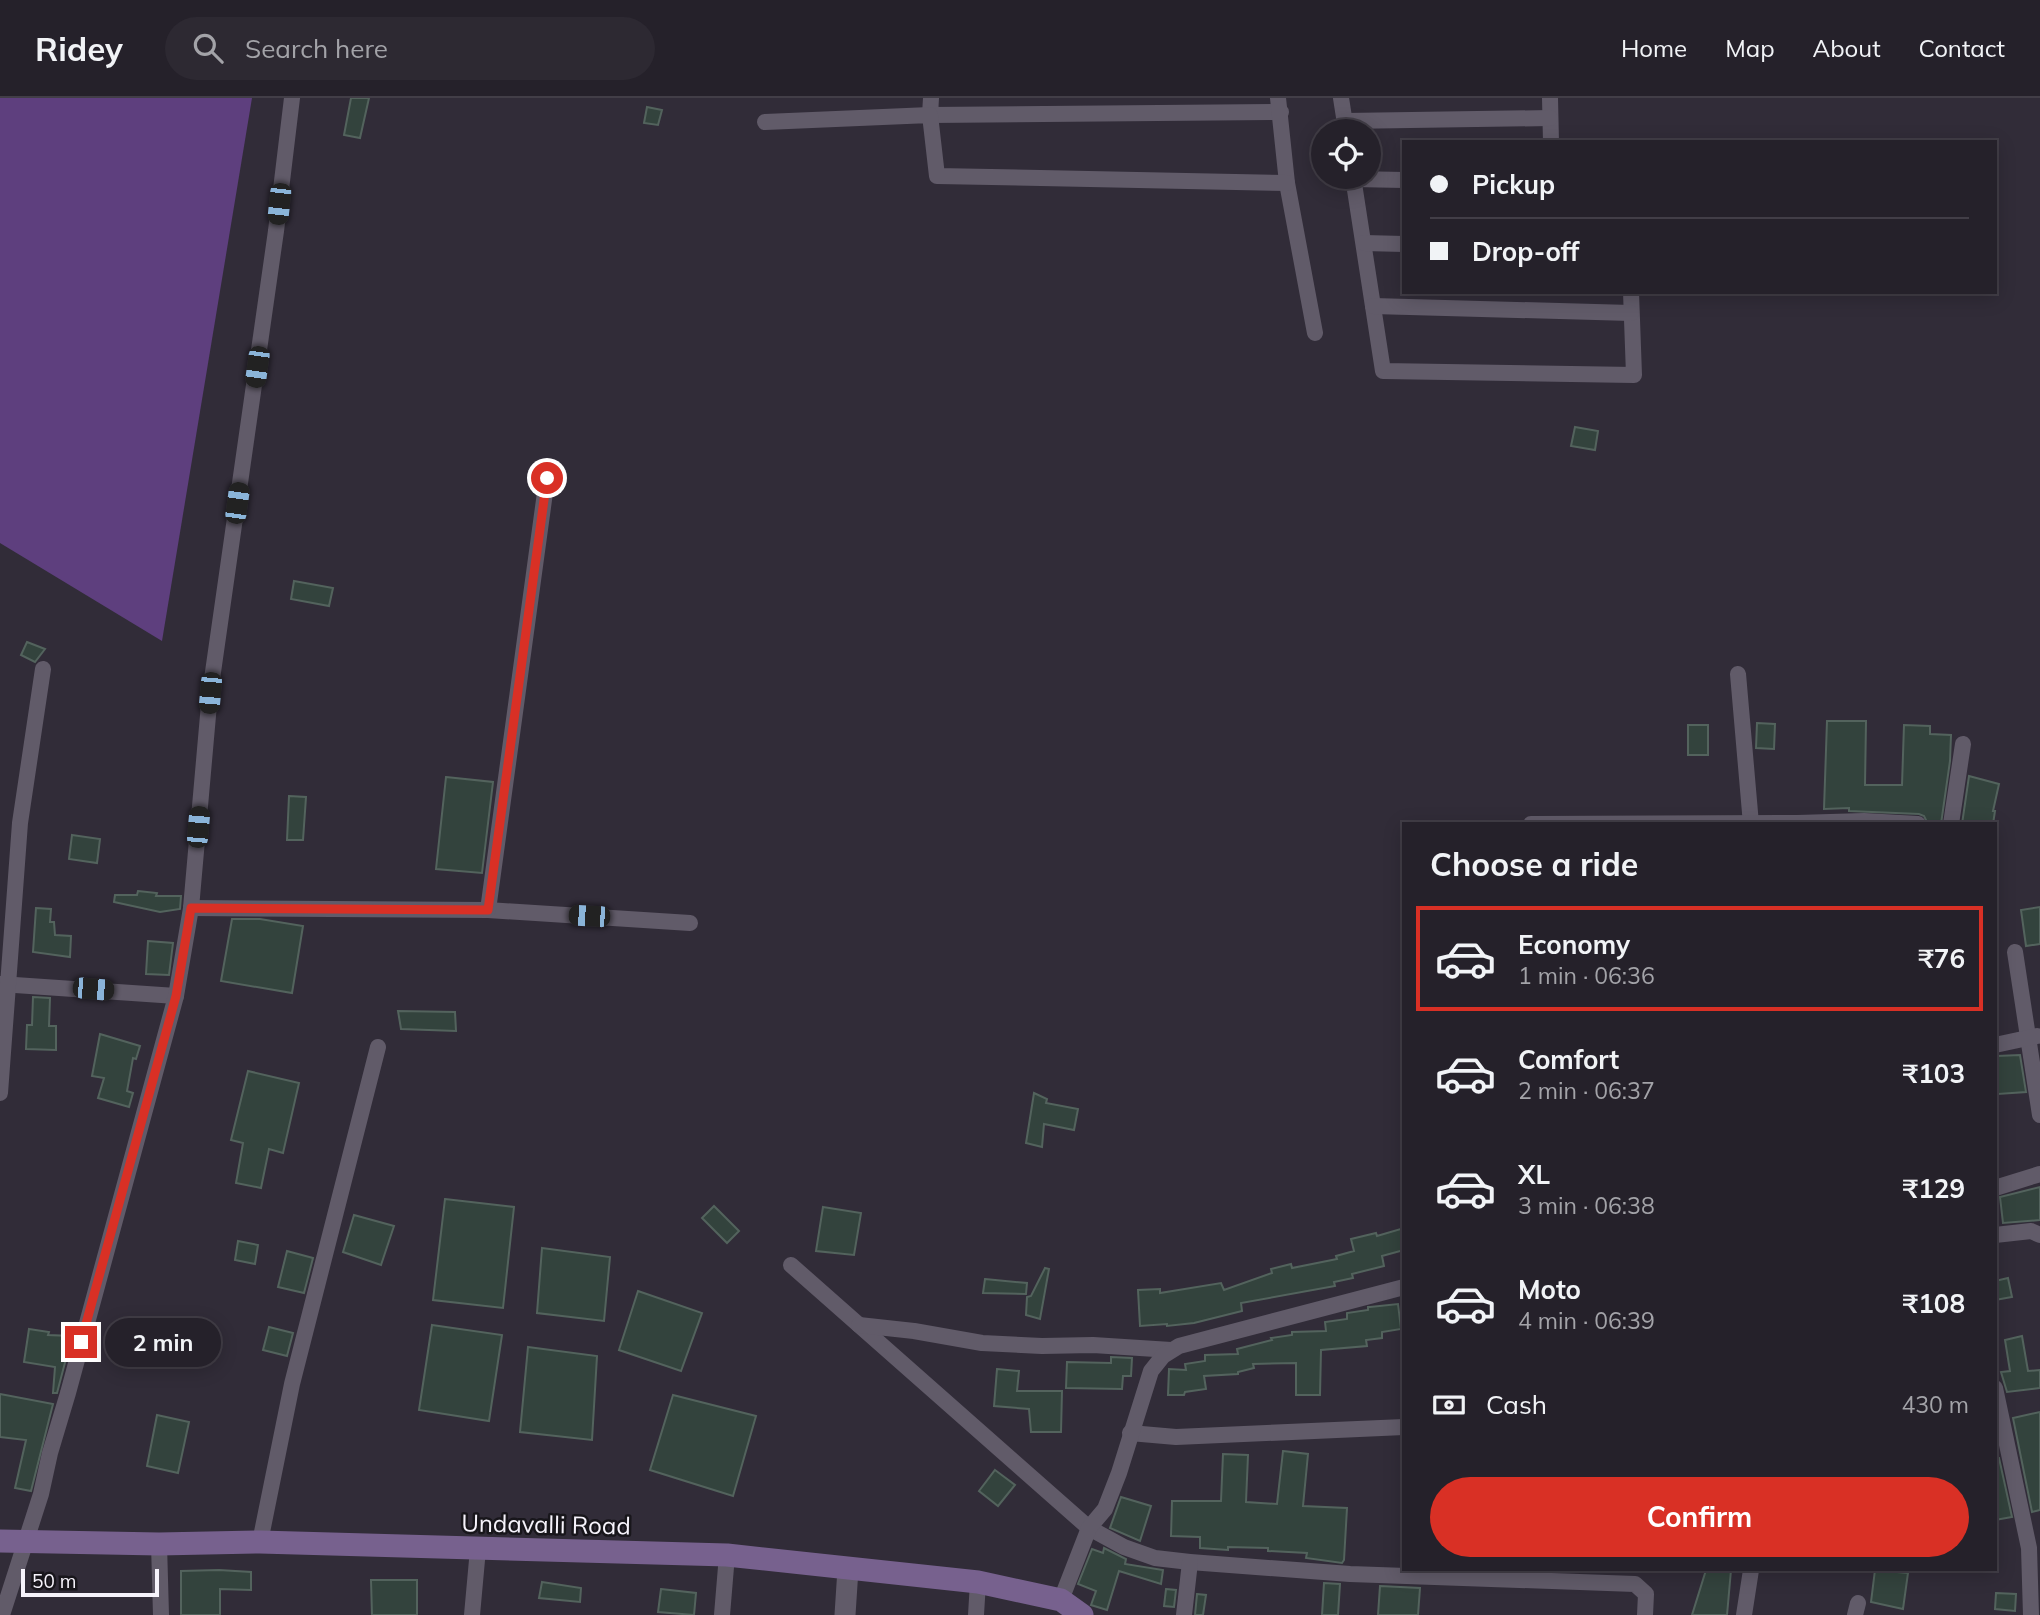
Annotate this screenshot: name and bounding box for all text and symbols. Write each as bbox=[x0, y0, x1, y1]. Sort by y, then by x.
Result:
search box bbox=[165, 17, 655, 80]
text: Ridey bbox=[35, 28, 123, 69]
icon: search bbox=[189, 29, 227, 67]
text: Search here bbox=[245, 32, 388, 65]
text: Home bbox=[1621, 33, 1687, 63]
text: Map bbox=[1725, 33, 1775, 63]
text: About bbox=[1813, 33, 1881, 63]
text: Contact bbox=[1919, 33, 2005, 63]
map controls bbox=[1311, 119, 1381, 189]
button: locate bbox=[1311, 119, 1381, 189]
text: Pickup bbox=[1472, 168, 1555, 201]
car bbox=[267, 182, 292, 226]
text: Drop-off bbox=[1472, 235, 1579, 268]
car bbox=[244, 345, 271, 389]
route start bbox=[531, 462, 563, 494]
car bbox=[224, 481, 251, 525]
car bbox=[198, 671, 223, 715]
car bbox=[186, 805, 211, 849]
text: Choose a ride bbox=[1430, 844, 1638, 884]
car bbox=[568, 904, 611, 928]
icon: car bbox=[1434, 927, 1497, 990]
text: Economy bbox=[1518, 928, 1630, 961]
text: ₹76 bbox=[1918, 942, 1965, 975]
text: 1 min · 06:36 bbox=[1518, 961, 1655, 990]
car bbox=[72, 977, 115, 1001]
icon: car bbox=[1434, 1042, 1497, 1105]
text: Comfort bbox=[1518, 1043, 1619, 1076]
text: ₹103 bbox=[1903, 1057, 1965, 1090]
text: 2 min · 06:37 bbox=[1518, 1076, 1655, 1105]
icon: car bbox=[1434, 1157, 1497, 1220]
text: XL bbox=[1518, 1158, 1550, 1191]
text: ₹129 bbox=[1903, 1172, 1965, 1205]
text: 3 min · 06:38 bbox=[1518, 1191, 1655, 1220]
icon: car bbox=[1434, 1272, 1497, 1335]
text: Moto bbox=[1518, 1273, 1581, 1306]
text: ₹108 bbox=[1903, 1287, 1965, 1320]
text: 4 min · 06:39 bbox=[1518, 1306, 1655, 1335]
callout: 2 min bbox=[106, 1318, 221, 1366]
route end bbox=[65, 1326, 97, 1358]
text: 2 min bbox=[133, 1328, 193, 1357]
icon: cash bbox=[1430, 1386, 1468, 1424]
text: Cash bbox=[1486, 1388, 1547, 1421]
text: 430 m bbox=[1901, 1390, 1969, 1419]
button: Confirm bbox=[1430, 1477, 1969, 1557]
street label: Undavalli Road bbox=[461, 1508, 631, 1540]
scale bar bbox=[21, 1566, 159, 1598]
text: 50 m bbox=[32, 1569, 76, 1593]

